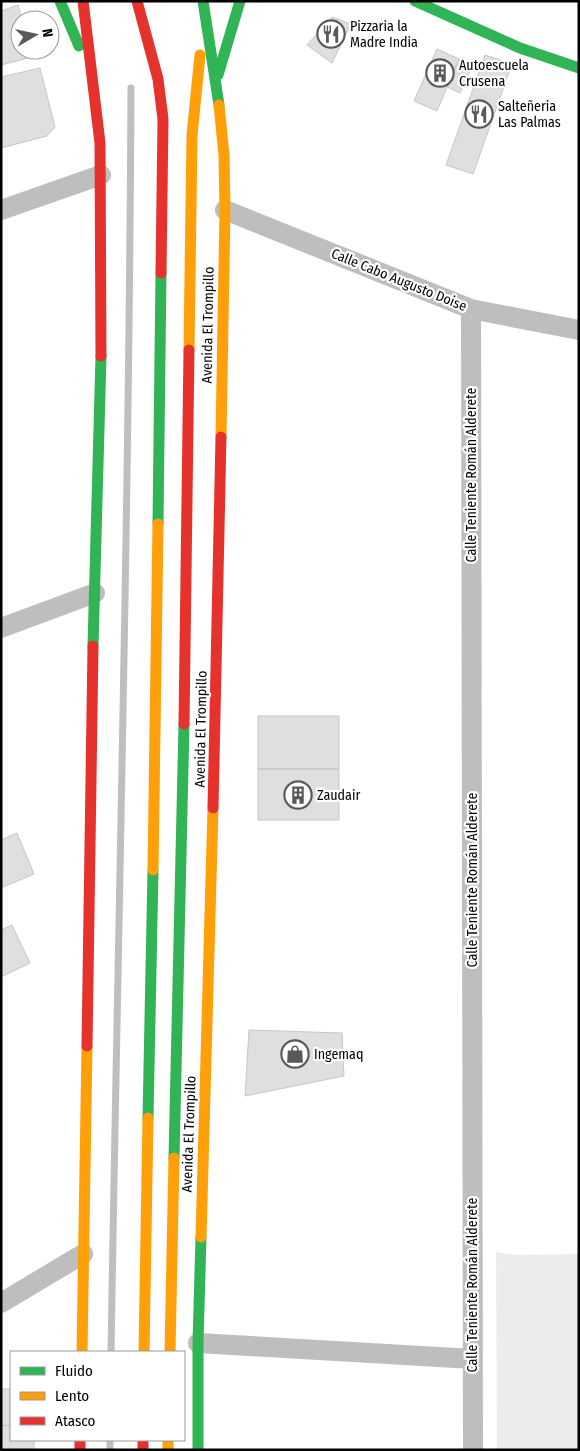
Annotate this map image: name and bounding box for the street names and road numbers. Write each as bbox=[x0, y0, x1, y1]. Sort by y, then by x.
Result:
street label: Calle Cabo Augusto Doise bbox=[329, 245, 469, 315]
street label: Avenida El Trompillo bbox=[198, 266, 218, 384]
street label: Calle Teniente Román Alderete bbox=[463, 388, 480, 562]
street label: Avenida El Trompillo bbox=[191, 670, 211, 788]
street label: Calle Teniente Román Alderete bbox=[464, 793, 481, 967]
street label: Avenida El Trompillo bbox=[178, 1075, 200, 1193]
street label: Calle Teniente Román Alderete bbox=[464, 1198, 481, 1372]

